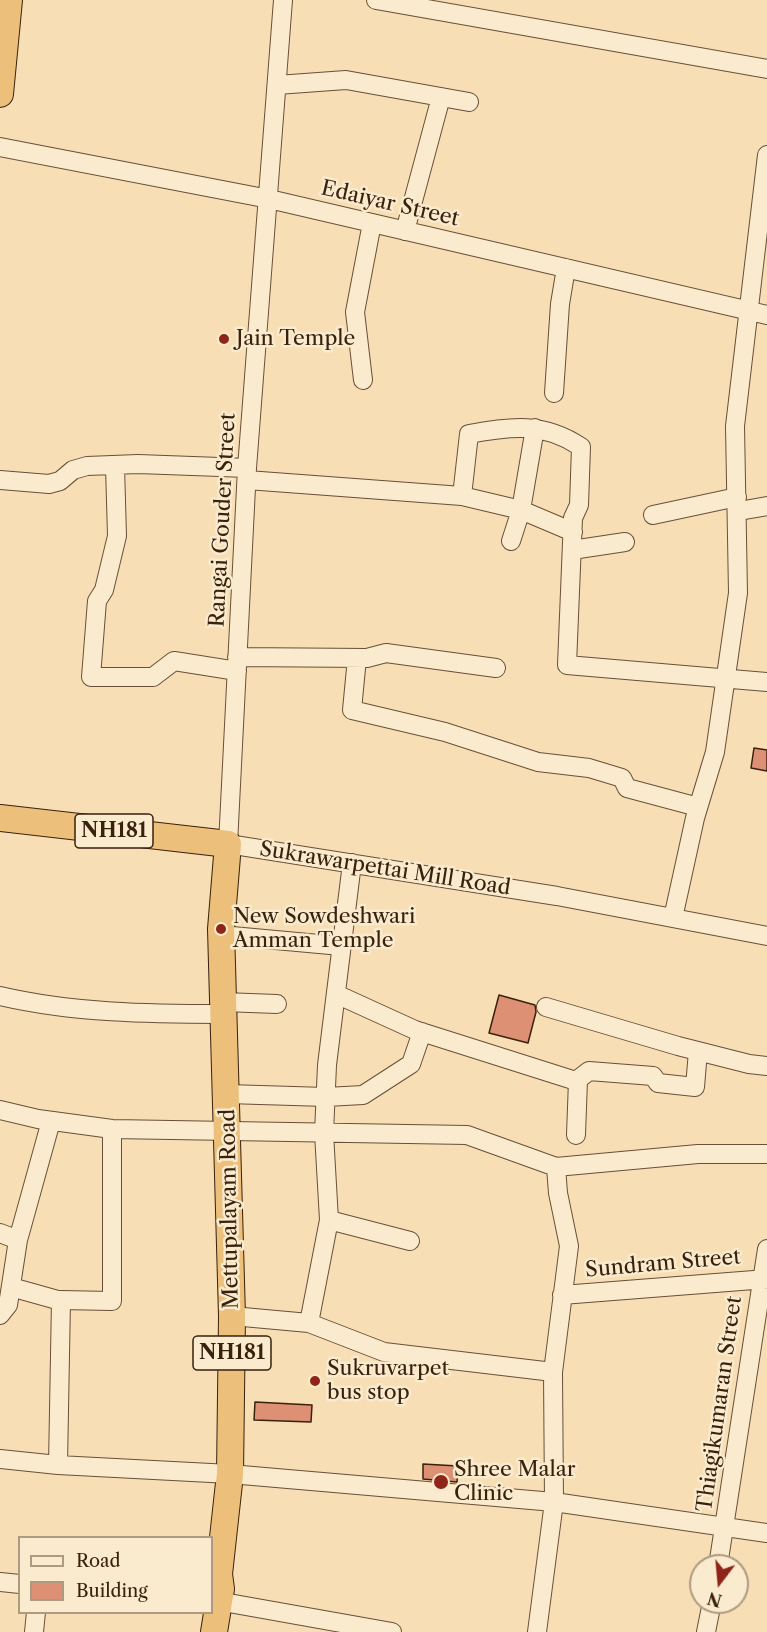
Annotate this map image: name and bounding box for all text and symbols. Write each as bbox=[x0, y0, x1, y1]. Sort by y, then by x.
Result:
street label: Edaiyar Street bbox=[319, 176, 461, 232]
place label: Jain Temple bbox=[236, 326, 355, 352]
marker: Jain Temple bbox=[217, 332, 231, 346]
street label: Rangai Gouder Street bbox=[205, 412, 241, 628]
road number: NH181 bbox=[75, 814, 153, 848]
street label: Sukrawarpettai Mill Road bbox=[258, 837, 512, 901]
place label: New Sowdeshwari Amman Temple bbox=[233, 904, 415, 954]
marker: New Sowdeshwari Amman Temple bbox=[214, 922, 228, 936]
street label: Mettupalayam Road bbox=[216, 1109, 244, 1309]
street label: Sundram Street bbox=[584, 1245, 742, 1283]
street label: Thiagikumaran Street bbox=[692, 1295, 748, 1513]
road number: NH181 bbox=[193, 1336, 271, 1370]
place label: Sukruvarpet bus stop bbox=[327, 1356, 449, 1406]
marker: Sukruvarpet bus stop bbox=[308, 1374, 322, 1388]
place label: Shree Malar Clinic bbox=[454, 1457, 576, 1507]
marker: Shree Malar Clinic bbox=[432, 1473, 450, 1491]
legend bbox=[18, 1536, 213, 1614]
text: Road bbox=[76, 1550, 121, 1572]
north arrow bbox=[689, 1554, 749, 1614]
text: Building bbox=[76, 1580, 148, 1602]
text: N bbox=[705, 1588, 724, 1611]

